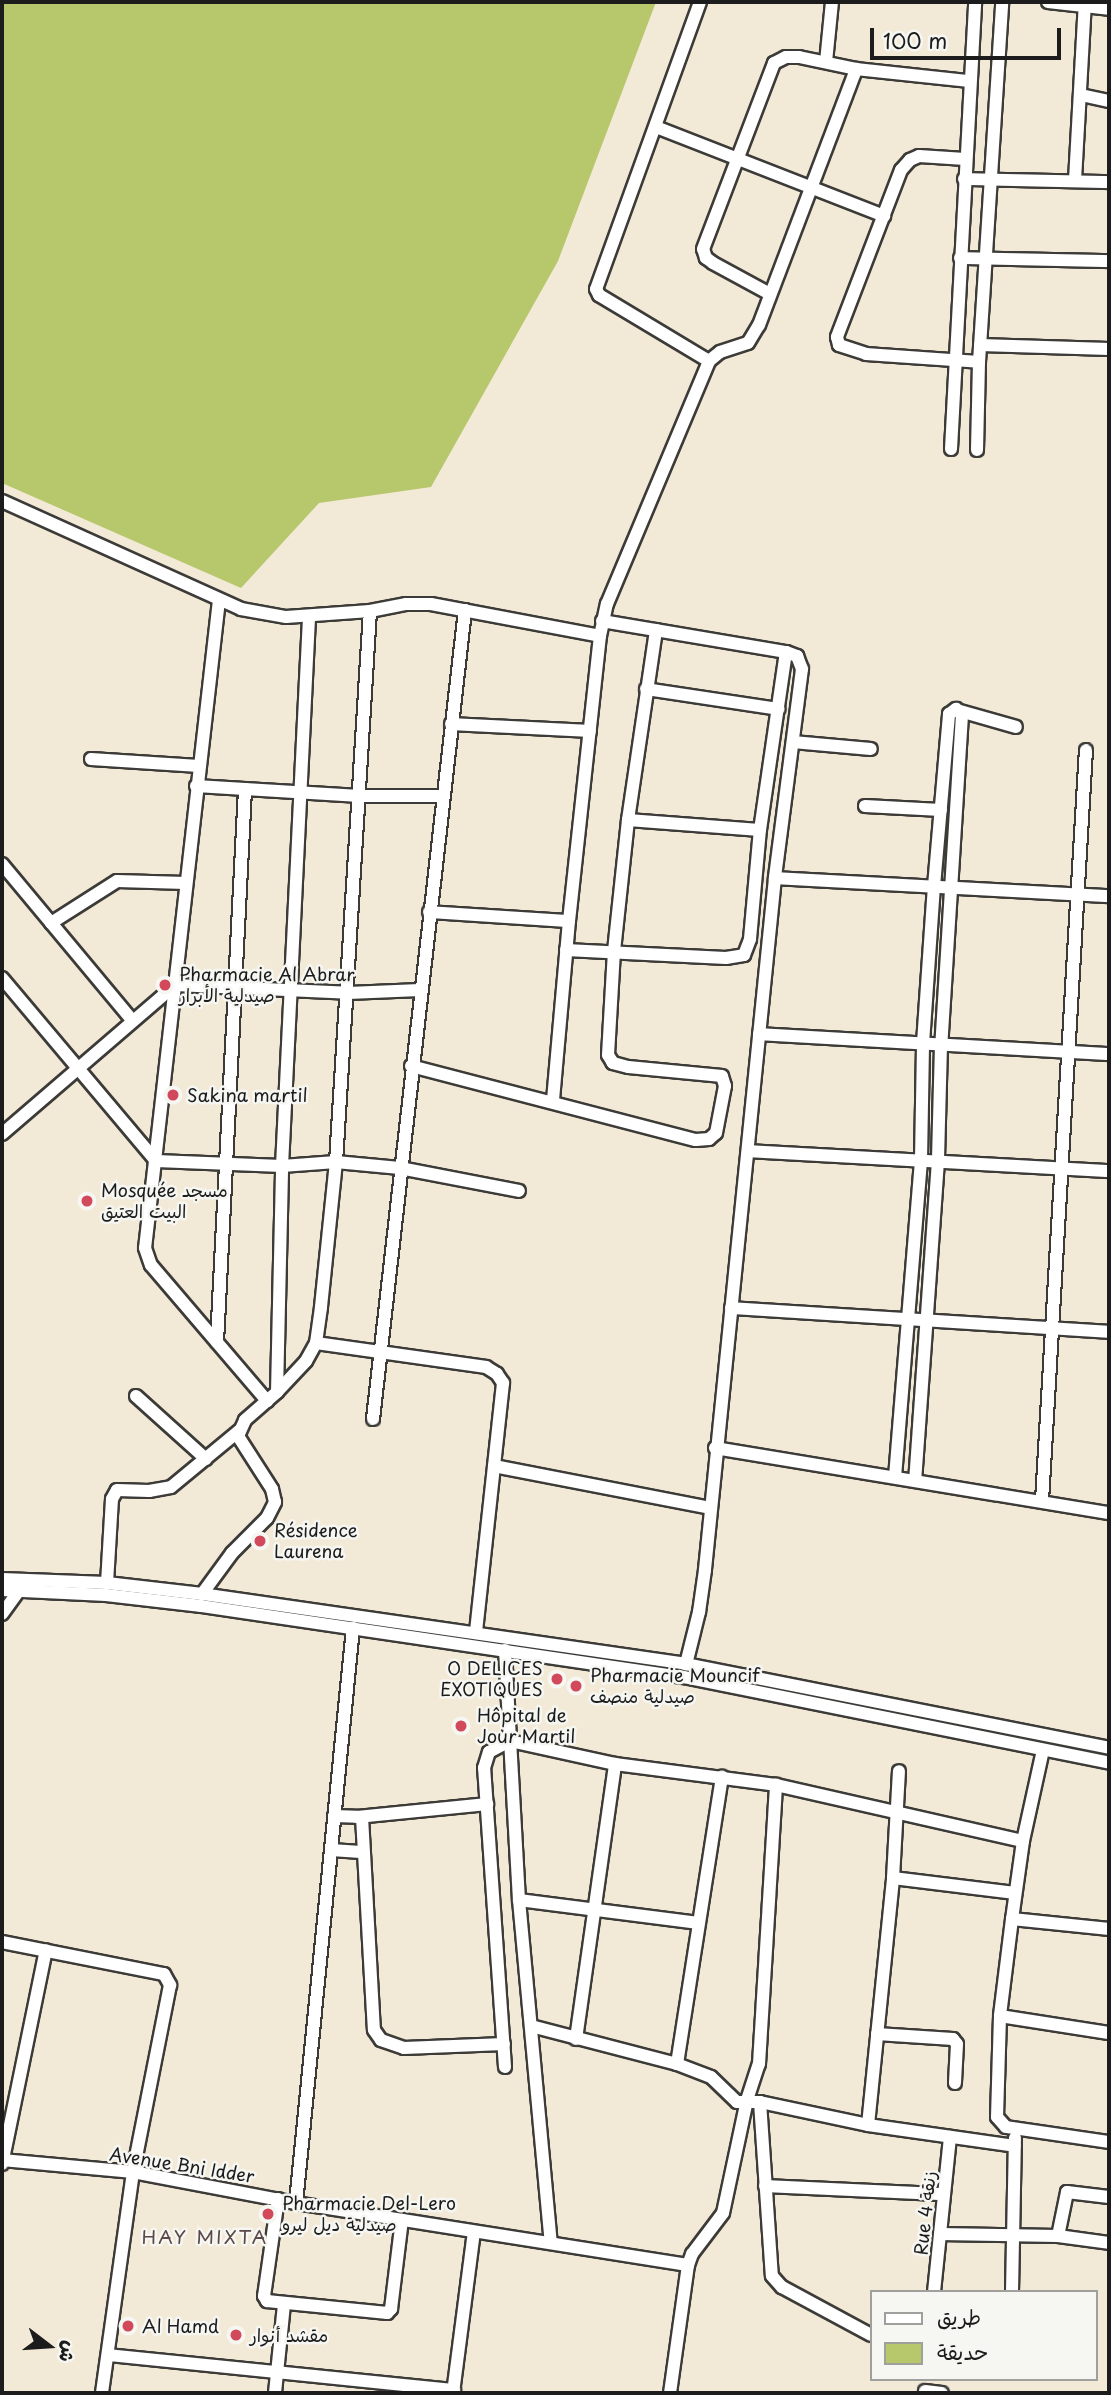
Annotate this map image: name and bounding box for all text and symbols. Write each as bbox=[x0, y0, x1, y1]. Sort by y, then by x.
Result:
scale bar bbox=[873, 14, 1064, 58]
text: 100 m bbox=[883, 24, 947, 56]
place label: Pharmacie Al Abrar صيدلية الأبرار bbox=[179, 964, 356, 1006]
marker: Pharmacie Al Abrar صيدلية الأبرار bbox=[157, 977, 173, 993]
place label: Sakina martil bbox=[187, 1084, 308, 1106]
marker: Sakina martil bbox=[165, 1087, 181, 1103]
place label: Mosquée مسجد البيت العتيق bbox=[101, 1180, 229, 1222]
marker: Mosquée مسجد البيت العتيق bbox=[79, 1193, 95, 1209]
place label: Résidence Laurena bbox=[274, 1520, 358, 1562]
marker: Résidence Laurena bbox=[252, 1533, 268, 1549]
place label: O DELICES EXOTIQUES bbox=[440, 1658, 543, 1700]
place label: Pharmacie Mouncif صيدلية منصف bbox=[590, 1665, 761, 1708]
marker: O DELICES EXOTIQUES bbox=[549, 1671, 565, 1687]
marker: Pharmacie Mouncif صيدلية منصف bbox=[568, 1678, 584, 1694]
place label: Hôpital de Jour Martil bbox=[477, 1705, 576, 1748]
marker: Hôpital de Jour Martil bbox=[451, 1716, 471, 1736]
street label: Avenue Bni Idder bbox=[109, 2143, 255, 2187]
street label: Rue 4 زنقة bbox=[910, 2169, 940, 2257]
place label: Pharmacie Del-Lero صيدلية ديل ليرو bbox=[282, 2193, 457, 2236]
marker: Pharmacie Del-Lero صيدلية ديل ليرو bbox=[260, 2206, 276, 2222]
district label: HAY MIXTA bbox=[144, 2226, 266, 2248]
legend bbox=[870, 2290, 1097, 2381]
text: طريق bbox=[937, 2300, 981, 2332]
north arrow bbox=[14, 2311, 84, 2381]
place label: Al Hamd bbox=[142, 2315, 219, 2337]
marker: Al Hamd bbox=[120, 2318, 136, 2334]
place label: مقشد أنوار bbox=[250, 2324, 328, 2346]
marker: مقشد أنوار bbox=[228, 2327, 244, 2343]
text: حديقة bbox=[937, 2335, 988, 2367]
text: ش bbox=[53, 2338, 86, 2366]

